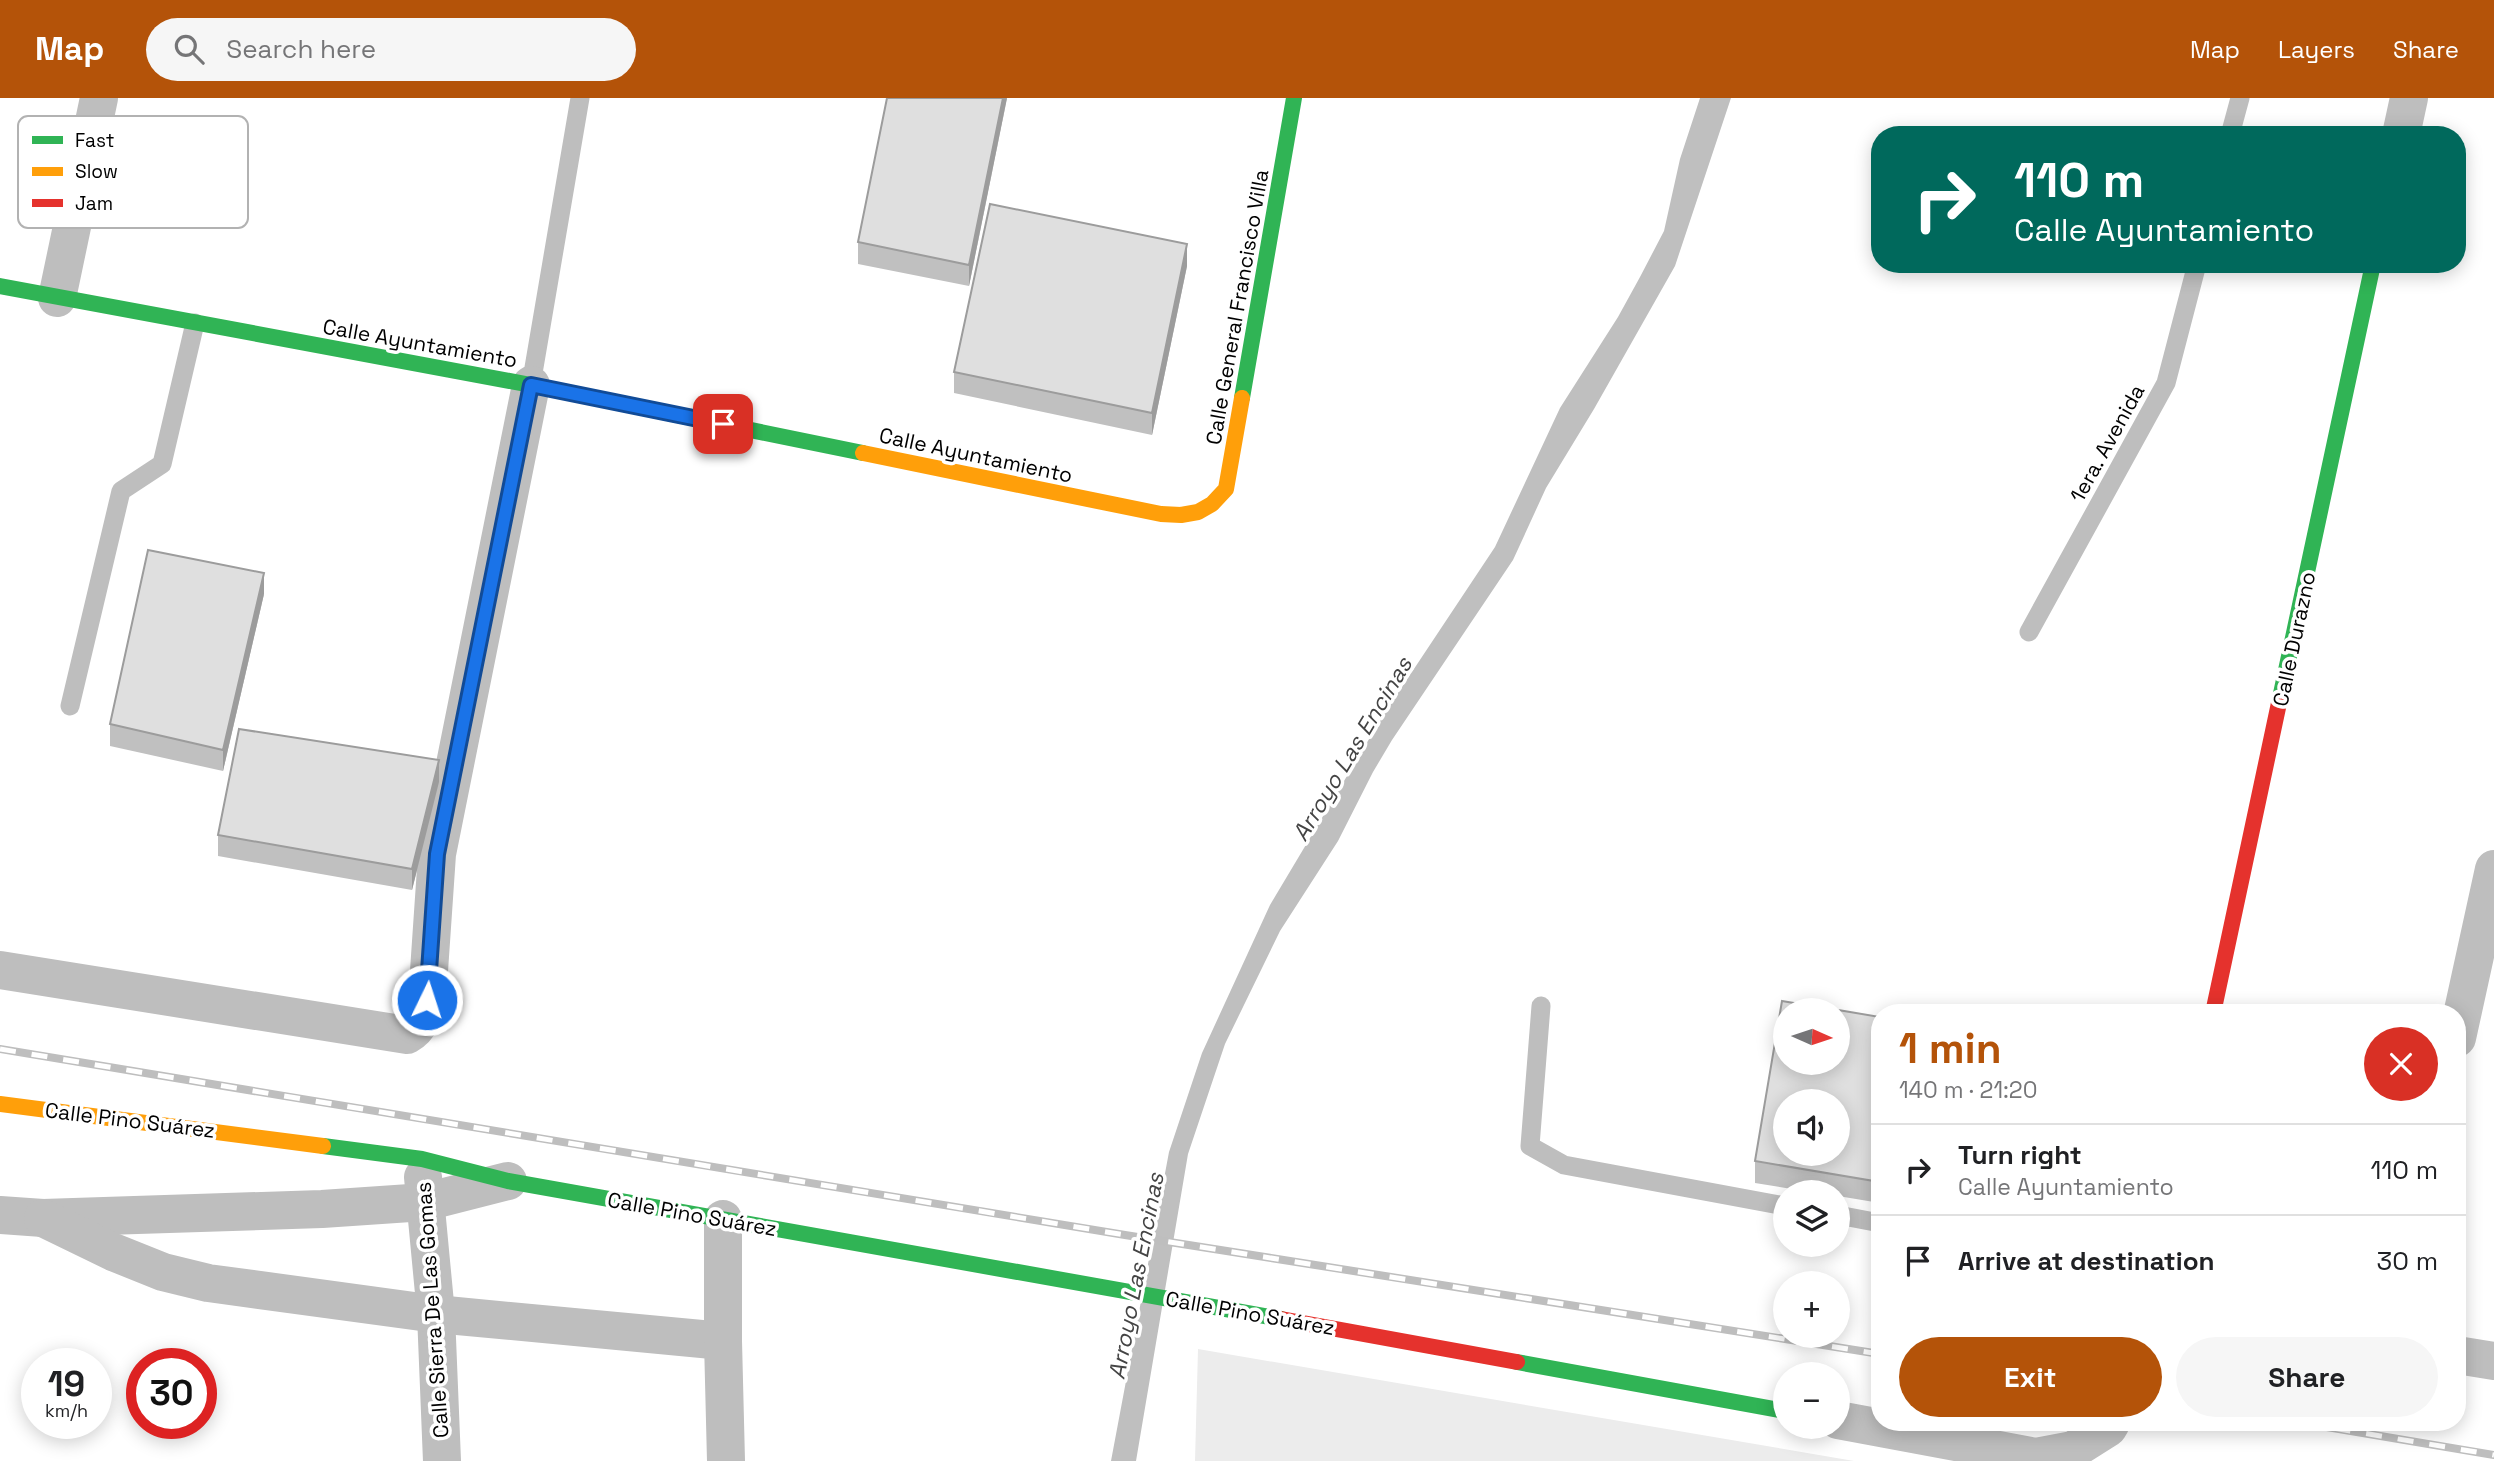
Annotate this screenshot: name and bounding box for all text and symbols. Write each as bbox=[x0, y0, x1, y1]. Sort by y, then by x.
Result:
search box bbox=[146, 18, 636, 81]
text: Map bbox=[35, 28, 104, 70]
icon: search bbox=[170, 30, 208, 68]
text: Search here bbox=[226, 32, 376, 66]
text: Map bbox=[2190, 34, 2240, 65]
text: Layers bbox=[2278, 34, 2355, 65]
text: Share bbox=[2393, 34, 2459, 65]
legend bbox=[18, 116, 248, 228]
text: Fast bbox=[75, 128, 115, 153]
text: 110 m bbox=[2014, 149, 2144, 211]
icon: right bbox=[1899, 154, 1990, 245]
text: Slow bbox=[75, 159, 118, 184]
street label: Calle General Francisco Villa bbox=[1199, 167, 1275, 447]
text: Jam bbox=[75, 191, 113, 216]
text: Calle Ayuntamiento bbox=[2014, 210, 2314, 250]
street label: Calle Ayuntamiento bbox=[321, 313, 519, 373]
street label: 1era. Avenida bbox=[2064, 379, 2150, 507]
pin bbox=[693, 394, 753, 454]
icon: arrive bbox=[704, 405, 742, 443]
street label: Calle Ayuntamiento bbox=[877, 421, 1075, 489]
street label: Calle Durazno bbox=[2267, 569, 2321, 709]
water label: Arroyo Las Encinas bbox=[1285, 651, 1419, 846]
position arrow bbox=[390, 963, 464, 1037]
north arrow bbox=[1773, 998, 1850, 1074]
map controls bbox=[1773, 998, 1850, 1439]
text: 1 min bbox=[1899, 1022, 2002, 1075]
button: close bbox=[2364, 1027, 2438, 1101]
text: 140 m · 21:20 bbox=[1899, 1075, 2037, 1105]
button: sound bbox=[1773, 1089, 1850, 1166]
street label: Calle Pino Suárez bbox=[43, 1096, 217, 1144]
text: Turn right bbox=[1958, 1138, 2082, 1172]
icon: right bbox=[1899, 1151, 1937, 1189]
text: 110 m bbox=[2371, 1153, 2438, 1187]
water label: Arroyo Las Encinas bbox=[1101, 1170, 1171, 1382]
text: Calle Ayuntamiento bbox=[1958, 1172, 2174, 1202]
button: layers bbox=[1773, 1180, 1850, 1257]
street label: Calle Sierra De Las Gomas bbox=[410, 1181, 454, 1439]
street label: Calle Pino Suárez bbox=[605, 1186, 779, 1242]
icon: arrive bbox=[1899, 1242, 1937, 1280]
text: Arrive at destination bbox=[1958, 1244, 2215, 1278]
text: 30 m bbox=[2377, 1244, 2438, 1278]
button: + bbox=[1773, 1271, 1850, 1348]
street label: Calle Pino Suárez bbox=[1163, 1285, 1337, 1341]
button: Exit bbox=[1899, 1337, 2162, 1417]
button: Share bbox=[2176, 1337, 2438, 1417]
speed limit sign: 30 bbox=[126, 1348, 217, 1439]
text: 19 bbox=[48, 1362, 85, 1406]
button: − bbox=[1773, 1362, 1850, 1439]
text: km/h bbox=[45, 1399, 88, 1422]

